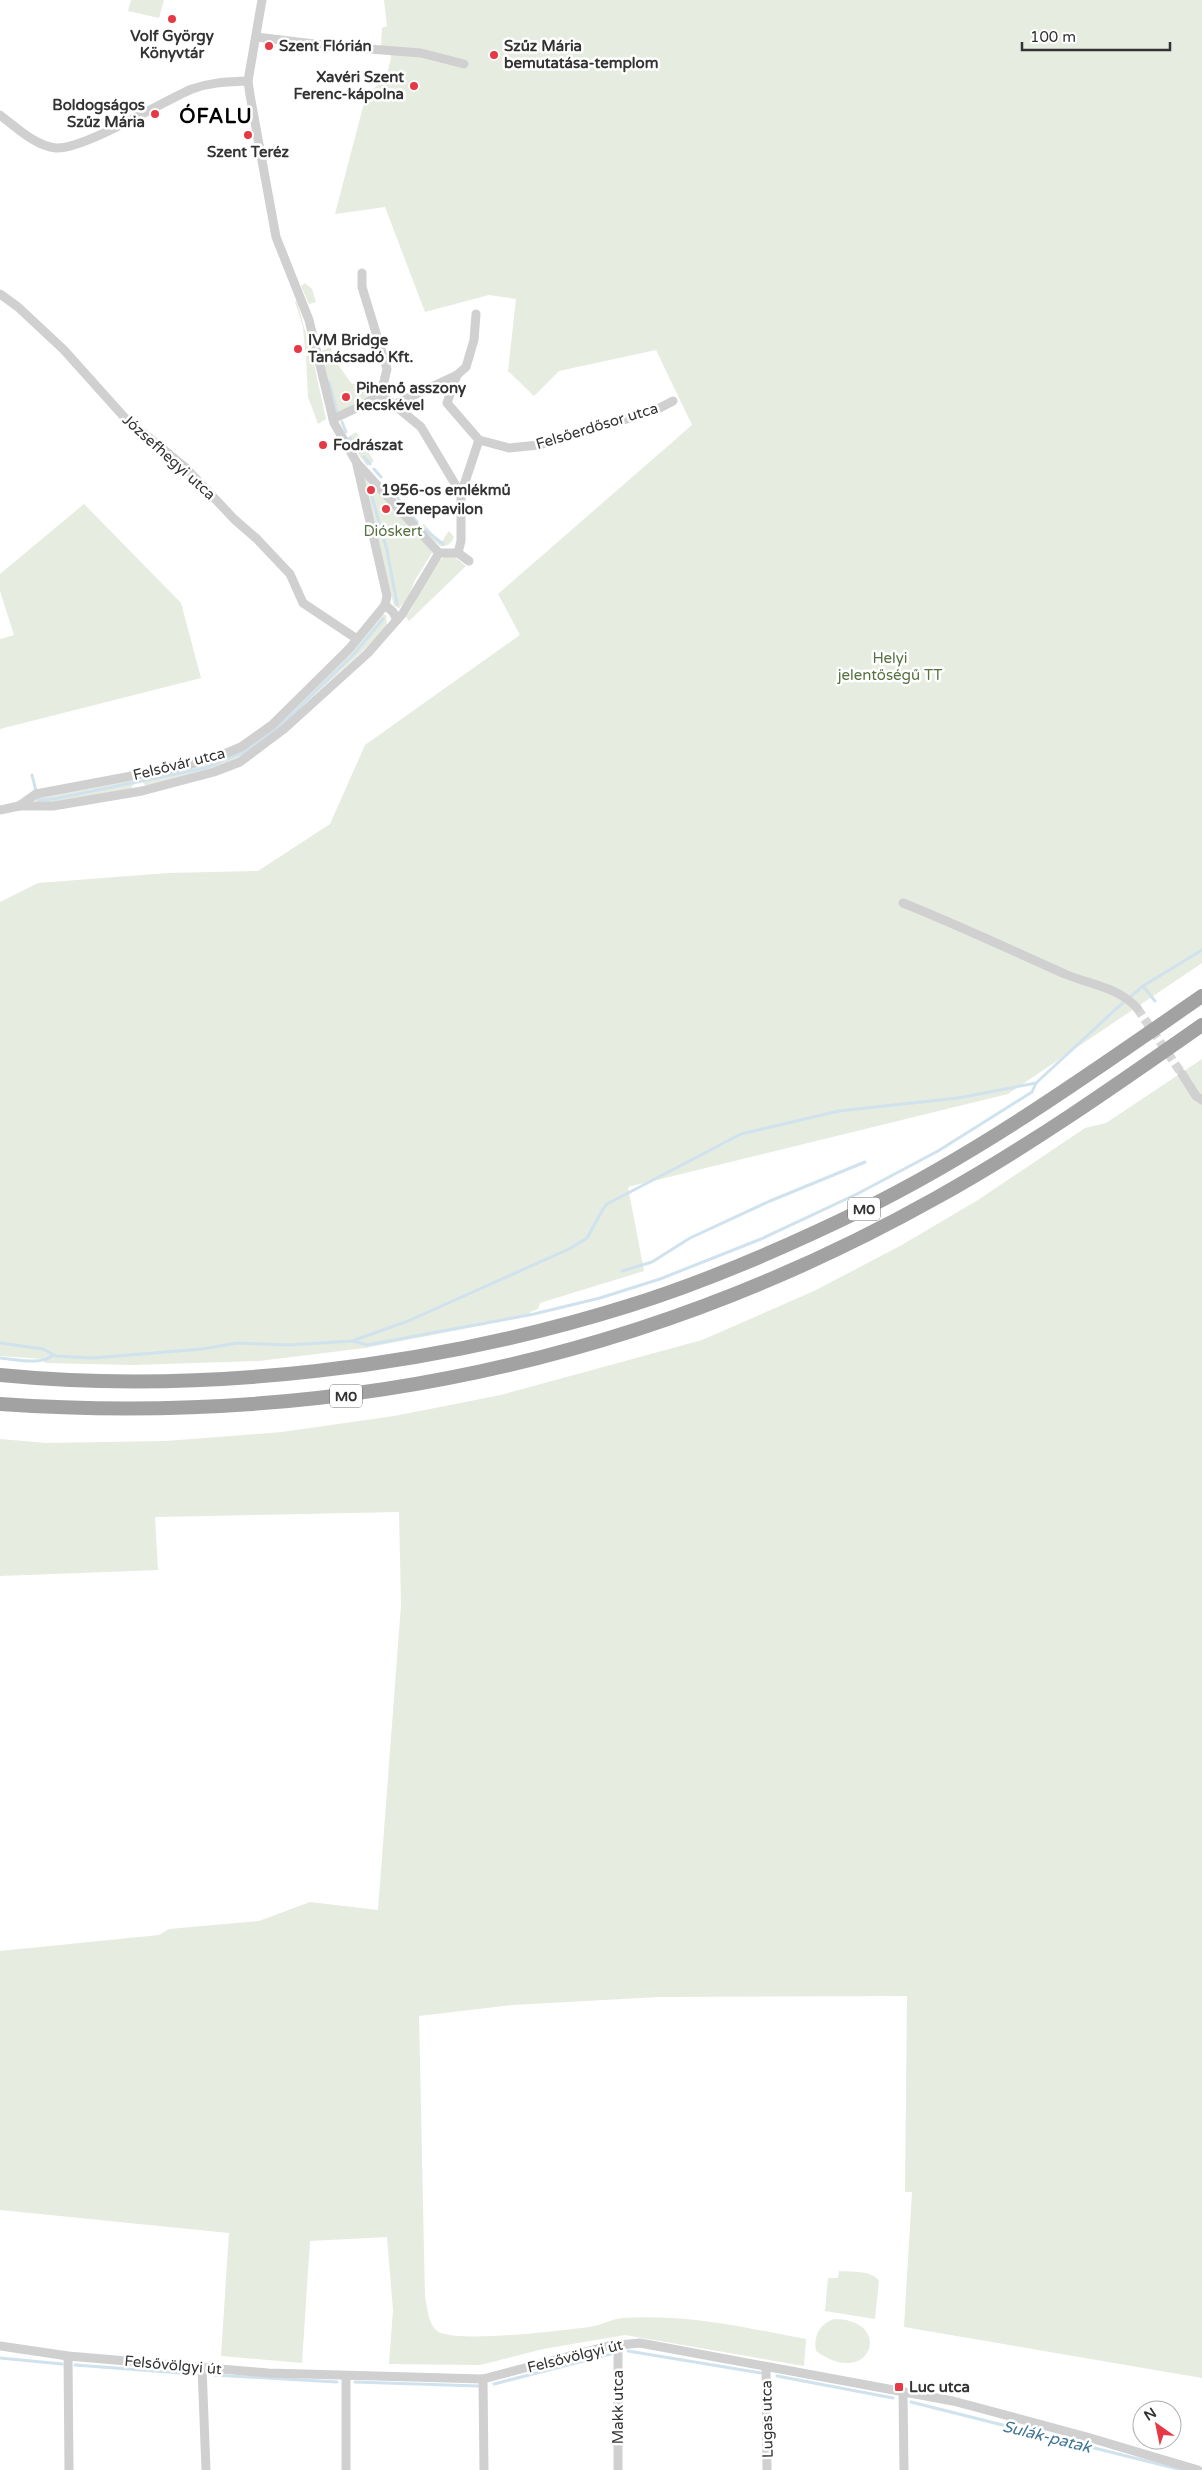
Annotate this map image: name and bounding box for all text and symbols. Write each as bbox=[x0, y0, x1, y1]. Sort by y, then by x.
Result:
marker: Volf György Könyvtár bbox=[166, 13, 178, 25]
scale bar bbox=[1022, 20, 1170, 52]
place label: Volf György Könyvtár bbox=[130, 27, 214, 63]
text: 100 m bbox=[1030, 28, 1076, 46]
place label: Szent Flórián bbox=[279, 37, 372, 55]
place label: Szűz Mária bemutatása-templom bbox=[504, 37, 659, 73]
marker: Szent Flórián bbox=[263, 40, 275, 52]
marker: Szűz Mária bemutatása-templom bbox=[488, 49, 500, 61]
place label: Xavéri Szent Ferenc-kápolna bbox=[294, 68, 404, 104]
marker: Xavéri Szent Ferenc-kápolna bbox=[408, 80, 420, 92]
place label: Boldogságos Szűz Mária bbox=[52, 96, 145, 131]
district label: ÓFALU bbox=[179, 103, 253, 129]
marker: Boldogságos Szűz Mária bbox=[149, 108, 161, 120]
marker: Szent Teréz bbox=[242, 129, 254, 141]
place label: Szent Teréz bbox=[207, 143, 289, 161]
place label: IVM Bridge Tanácsadó Kft. bbox=[307, 331, 413, 366]
marker: IVM Bridge Tanácsadó Kft. bbox=[292, 343, 304, 355]
place label: Pihenő asszony kecskével bbox=[356, 379, 466, 414]
marker: Pihenő asszony kecskével bbox=[340, 391, 352, 403]
street label: Felsőerdősor utca bbox=[534, 399, 660, 453]
street label: Józsefhegyi utca bbox=[119, 411, 219, 503]
place label: Fodrászat bbox=[333, 436, 403, 454]
marker: Fodrászat bbox=[317, 439, 329, 451]
place label: 1956-os emlékmű bbox=[381, 481, 511, 499]
marker: 1956-os emlékmű bbox=[365, 484, 377, 496]
place label: Zenepavilon bbox=[396, 500, 483, 519]
marker: Zenepavilon bbox=[380, 503, 392, 515]
park label: Dióskert bbox=[363, 522, 423, 540]
park label: Helyi jelentőségű TT bbox=[837, 649, 942, 684]
street label: Felsővár utca bbox=[131, 744, 227, 784]
road number: M0 bbox=[848, 1198, 880, 1220]
road number: M0 bbox=[330, 1384, 362, 1408]
street label: Felsővölgyi út bbox=[525, 2335, 625, 2377]
street label: Felsővölgyi út bbox=[124, 2352, 223, 2378]
street label: Makk utca bbox=[609, 2370, 627, 2444]
place label: Luc utca bbox=[909, 2378, 970, 2396]
street label: Lugas utca bbox=[757, 2380, 777, 2458]
marker: Luc utca bbox=[893, 2381, 905, 2393]
north arrow bbox=[1132, 2400, 1182, 2450]
text: N bbox=[1141, 2404, 1160, 2425]
water label: Sulák-patak bbox=[1000, 2416, 1094, 2458]

